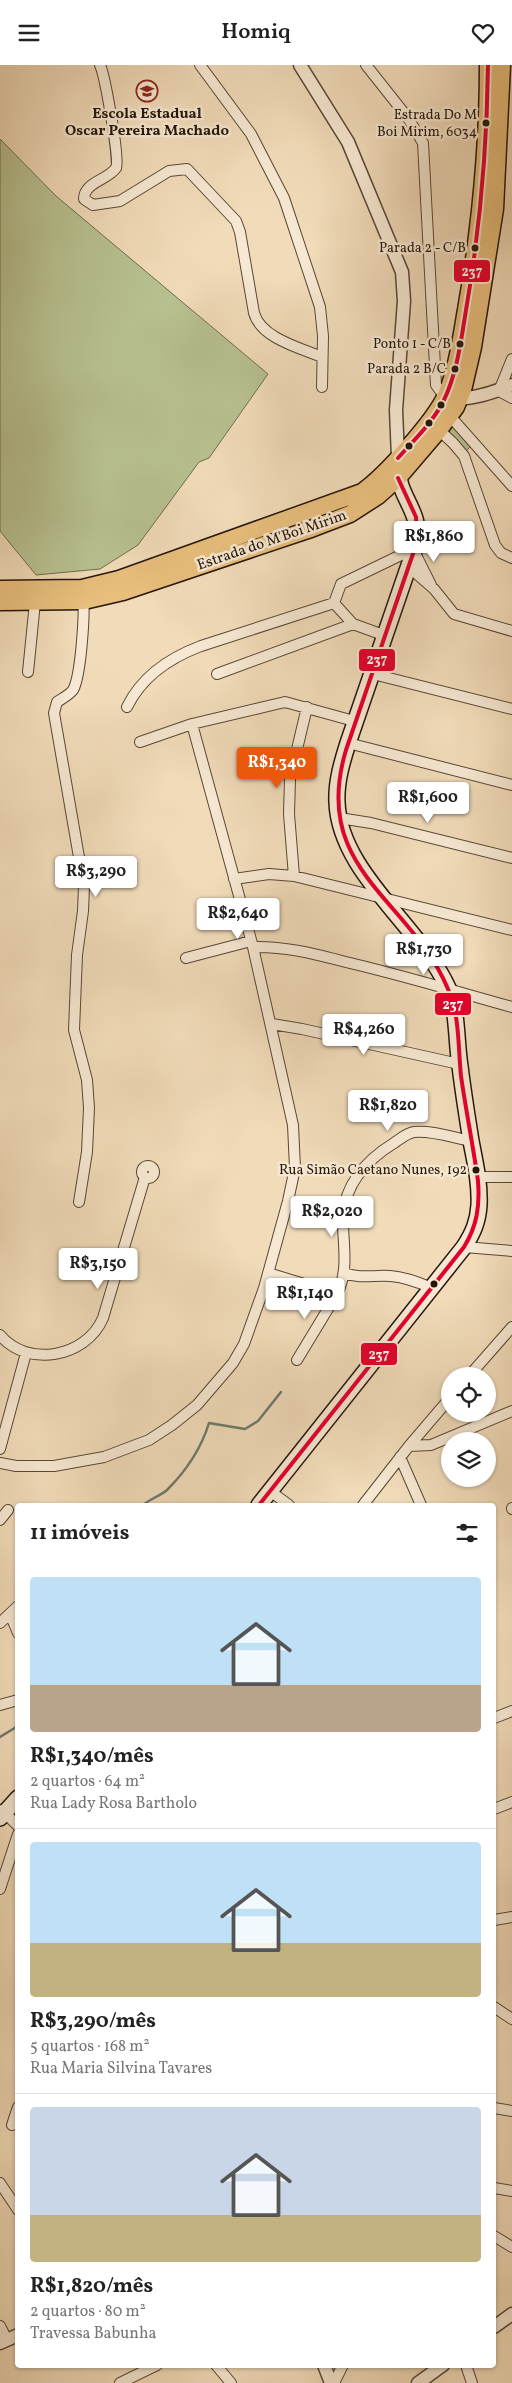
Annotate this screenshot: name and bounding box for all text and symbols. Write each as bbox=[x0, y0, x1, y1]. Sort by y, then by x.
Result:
text: Homiq bbox=[221, 17, 291, 48]
icon: menu bbox=[15, 19, 43, 47]
icon: heart bbox=[469, 19, 497, 47]
school or university icon: Escola Estadual Oscar Pereira Machado bbox=[135, 79, 159, 103]
place label: Escola Estadual Oscar Pereira Machado bbox=[65, 104, 229, 142]
place label: Estrada Do M Boi Mirim, 6034 bbox=[377, 106, 477, 142]
marker: Estrada Do M Boi Mirim, 6034 bbox=[481, 118, 491, 128]
place label: Parada 2 - C/B bbox=[379, 239, 466, 258]
marker: Parada 2 - C/B bbox=[470, 243, 480, 253]
line badge: 237 bbox=[453, 259, 491, 283]
text: 237 bbox=[462, 263, 483, 282]
place label: Ponto 1 - C/B bbox=[373, 335, 451, 354]
marker: Ponto 1 - C/B bbox=[455, 339, 465, 349]
place label: Parada 2 B/C bbox=[367, 360, 446, 379]
marker: Parada 2 B/C bbox=[450, 364, 460, 374]
unlabelled marker bbox=[436, 400, 446, 410]
unlabelled marker bbox=[424, 418, 434, 428]
unlabelled marker bbox=[404, 441, 414, 451]
street label: Estrada do M'Boi Mirim bbox=[194, 506, 350, 576]
pin: R$1,860 bbox=[388, 521, 480, 563]
text: R$1,860 bbox=[405, 526, 463, 548]
line badge: 237 bbox=[358, 648, 396, 672]
text: 237 bbox=[367, 651, 388, 670]
pin: R$1,340 bbox=[231, 747, 323, 789]
text: R$1,340 bbox=[248, 752, 306, 774]
pin: R$1,600 bbox=[382, 781, 474, 824]
text: R$1,600 bbox=[398, 787, 458, 809]
pin: R$3,290 bbox=[50, 855, 142, 898]
text: R$3,290 bbox=[66, 861, 126, 883]
pin: R$2,640 bbox=[192, 897, 284, 940]
text: R$2,640 bbox=[208, 903, 268, 925]
pin: R$1,730 bbox=[378, 933, 470, 976]
text: R$1,730 bbox=[396, 939, 452, 961]
line badge: 237 bbox=[434, 992, 472, 1016]
text: 237 bbox=[443, 996, 464, 1015]
pin: R$4,260 bbox=[318, 1013, 410, 1056]
text: R$4,260 bbox=[333, 1019, 395, 1041]
pin: R$1,820 bbox=[342, 1089, 434, 1132]
text: R$1,820 bbox=[359, 1095, 417, 1117]
place label: Rua Simão Caetano Nunes, 192 bbox=[279, 1161, 467, 1180]
marker: Rua Simão Caetano Nunes, 192 bbox=[471, 1165, 481, 1175]
pin: R$2,020 bbox=[286, 1195, 378, 1238]
text: R$2,020 bbox=[301, 1201, 363, 1223]
pin: R$3,150 bbox=[52, 1247, 144, 1290]
text: R$3,150 bbox=[70, 1253, 126, 1275]
pin: R$1,140 bbox=[259, 1277, 351, 1320]
unlabelled marker bbox=[429, 1279, 439, 1289]
text: R$1,140 bbox=[277, 1283, 333, 1305]
line badge: 237 bbox=[360, 1342, 398, 1366]
text: 237 bbox=[369, 1346, 390, 1365]
map controls bbox=[441, 1367, 496, 1487]
button: locate bbox=[441, 1367, 496, 1422]
button: layers bbox=[441, 1432, 496, 1487]
text: 11 imóveis bbox=[30, 1519, 129, 1548]
icon: filters bbox=[453, 1519, 481, 1547]
icon: home bbox=[211, 1609, 301, 1699]
text: R$1,340/mês bbox=[30, 1742, 154, 1771]
text: 2 quartos · 64 m² bbox=[30, 1771, 145, 1793]
text: Rua Lady Rosa Bartholo bbox=[30, 1793, 197, 1815]
icon: home bbox=[211, 1875, 301, 1965]
text: R$3,290/mês bbox=[30, 2007, 156, 2036]
text: 5 quartos · 168 m² bbox=[30, 2036, 149, 2058]
text: Rua Maria Silvina Tavares bbox=[30, 2058, 212, 2080]
icon: home bbox=[211, 2140, 301, 2230]
text: R$1,820/mês bbox=[30, 2272, 153, 2301]
text: 2 quartos · 80 m² bbox=[30, 2301, 146, 2323]
text: Travessa Babunha bbox=[30, 2323, 156, 2345]

